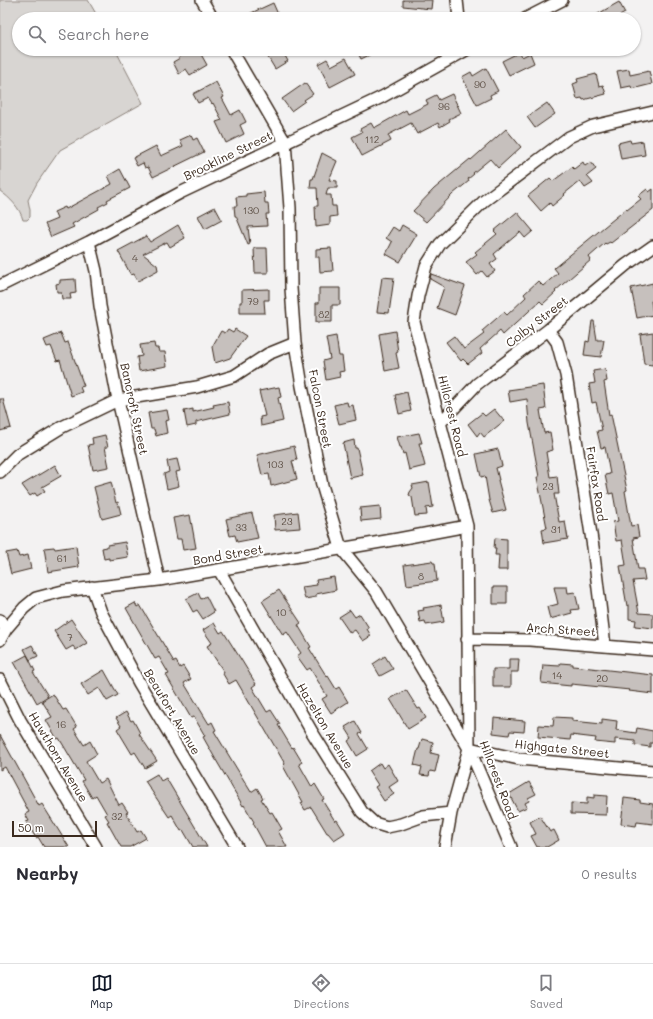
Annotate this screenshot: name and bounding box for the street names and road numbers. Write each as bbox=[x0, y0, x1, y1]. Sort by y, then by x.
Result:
street label: Brookline Street bbox=[181, 127, 275, 184]
street label: Colby Street bbox=[502, 292, 571, 350]
street label: Bancroft Street bbox=[117, 361, 153, 456]
street label: Falcon Street bbox=[305, 368, 336, 450]
street label: Hillcrest Road bbox=[435, 373, 471, 459]
street label: Fairfax Road bbox=[583, 445, 611, 523]
street label: Bond Street bbox=[192, 540, 264, 568]
street label: Arch Street bbox=[525, 619, 597, 639]
street label: Beaufort Avenue bbox=[141, 666, 205, 757]
street label: Hazelton Avenue bbox=[294, 680, 358, 771]
street label: Hawthorn Avenue bbox=[26, 708, 92, 805]
street label: Highgate Street bbox=[514, 735, 610, 761]
street label: Hillcrest Road bbox=[476, 738, 522, 822]

